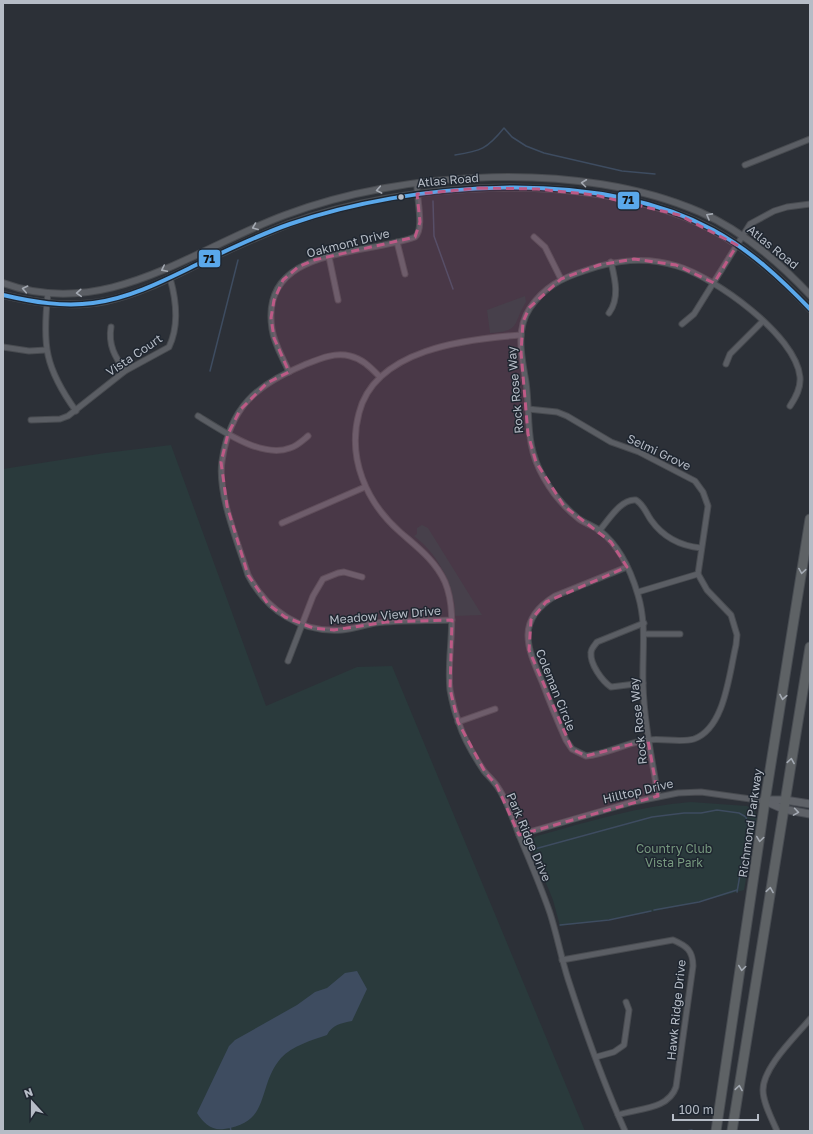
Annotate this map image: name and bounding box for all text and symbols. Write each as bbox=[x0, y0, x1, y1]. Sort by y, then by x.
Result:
street label: Atlas Road bbox=[417, 170, 479, 190]
one-way arrow bbox=[581, 179, 587, 188]
one-way arrow bbox=[376, 185, 382, 193]
line badge: 71 bbox=[617, 191, 640, 210]
unlabelled marker bbox=[396, 192, 406, 202]
text: 71 bbox=[622, 193, 634, 206]
one-way arrow bbox=[705, 214, 713, 221]
one-way arrow bbox=[251, 222, 258, 230]
street label: Atlas Road bbox=[744, 222, 802, 272]
street label: Oakmont Drive bbox=[305, 225, 391, 261]
line badge: 71 bbox=[198, 249, 221, 268]
text: 71 bbox=[203, 252, 215, 265]
one-way arrow bbox=[161, 264, 169, 272]
one-way arrow bbox=[22, 286, 28, 294]
one-way arrow bbox=[76, 289, 82, 298]
street label: Vista Court bbox=[103, 331, 165, 379]
street label: Rock Rose Way bbox=[504, 346, 526, 434]
street label: Selmi Grove bbox=[625, 431, 693, 473]
one-way arrow bbox=[798, 568, 807, 574]
street label: Meadow View Drive bbox=[329, 603, 441, 627]
street label: Coleman Circle bbox=[533, 647, 579, 733]
street label: Rock Rose Way bbox=[626, 676, 650, 765]
one-way arrow bbox=[779, 694, 788, 700]
one-way arrow bbox=[786, 758, 795, 764]
street label: Richmond Parkway bbox=[735, 767, 765, 878]
street label: Hilltop Drive bbox=[601, 776, 675, 806]
street label: Park Ridge Drive bbox=[504, 790, 554, 884]
one-way arrow bbox=[793, 807, 800, 816]
one-way arrow bbox=[756, 836, 765, 842]
park label: Country Club Vista Park bbox=[636, 841, 712, 870]
one-way arrow bbox=[765, 887, 774, 893]
street label: Hawk Ridge Drive bbox=[663, 959, 689, 1061]
one-way arrow bbox=[738, 965, 747, 971]
north arrow bbox=[12, 1082, 52, 1122]
text: N bbox=[22, 1085, 34, 1100]
one-way arrow bbox=[734, 1085, 743, 1091]
scale bar bbox=[673, 1096, 758, 1122]
text: 100 m bbox=[679, 1102, 713, 1117]

